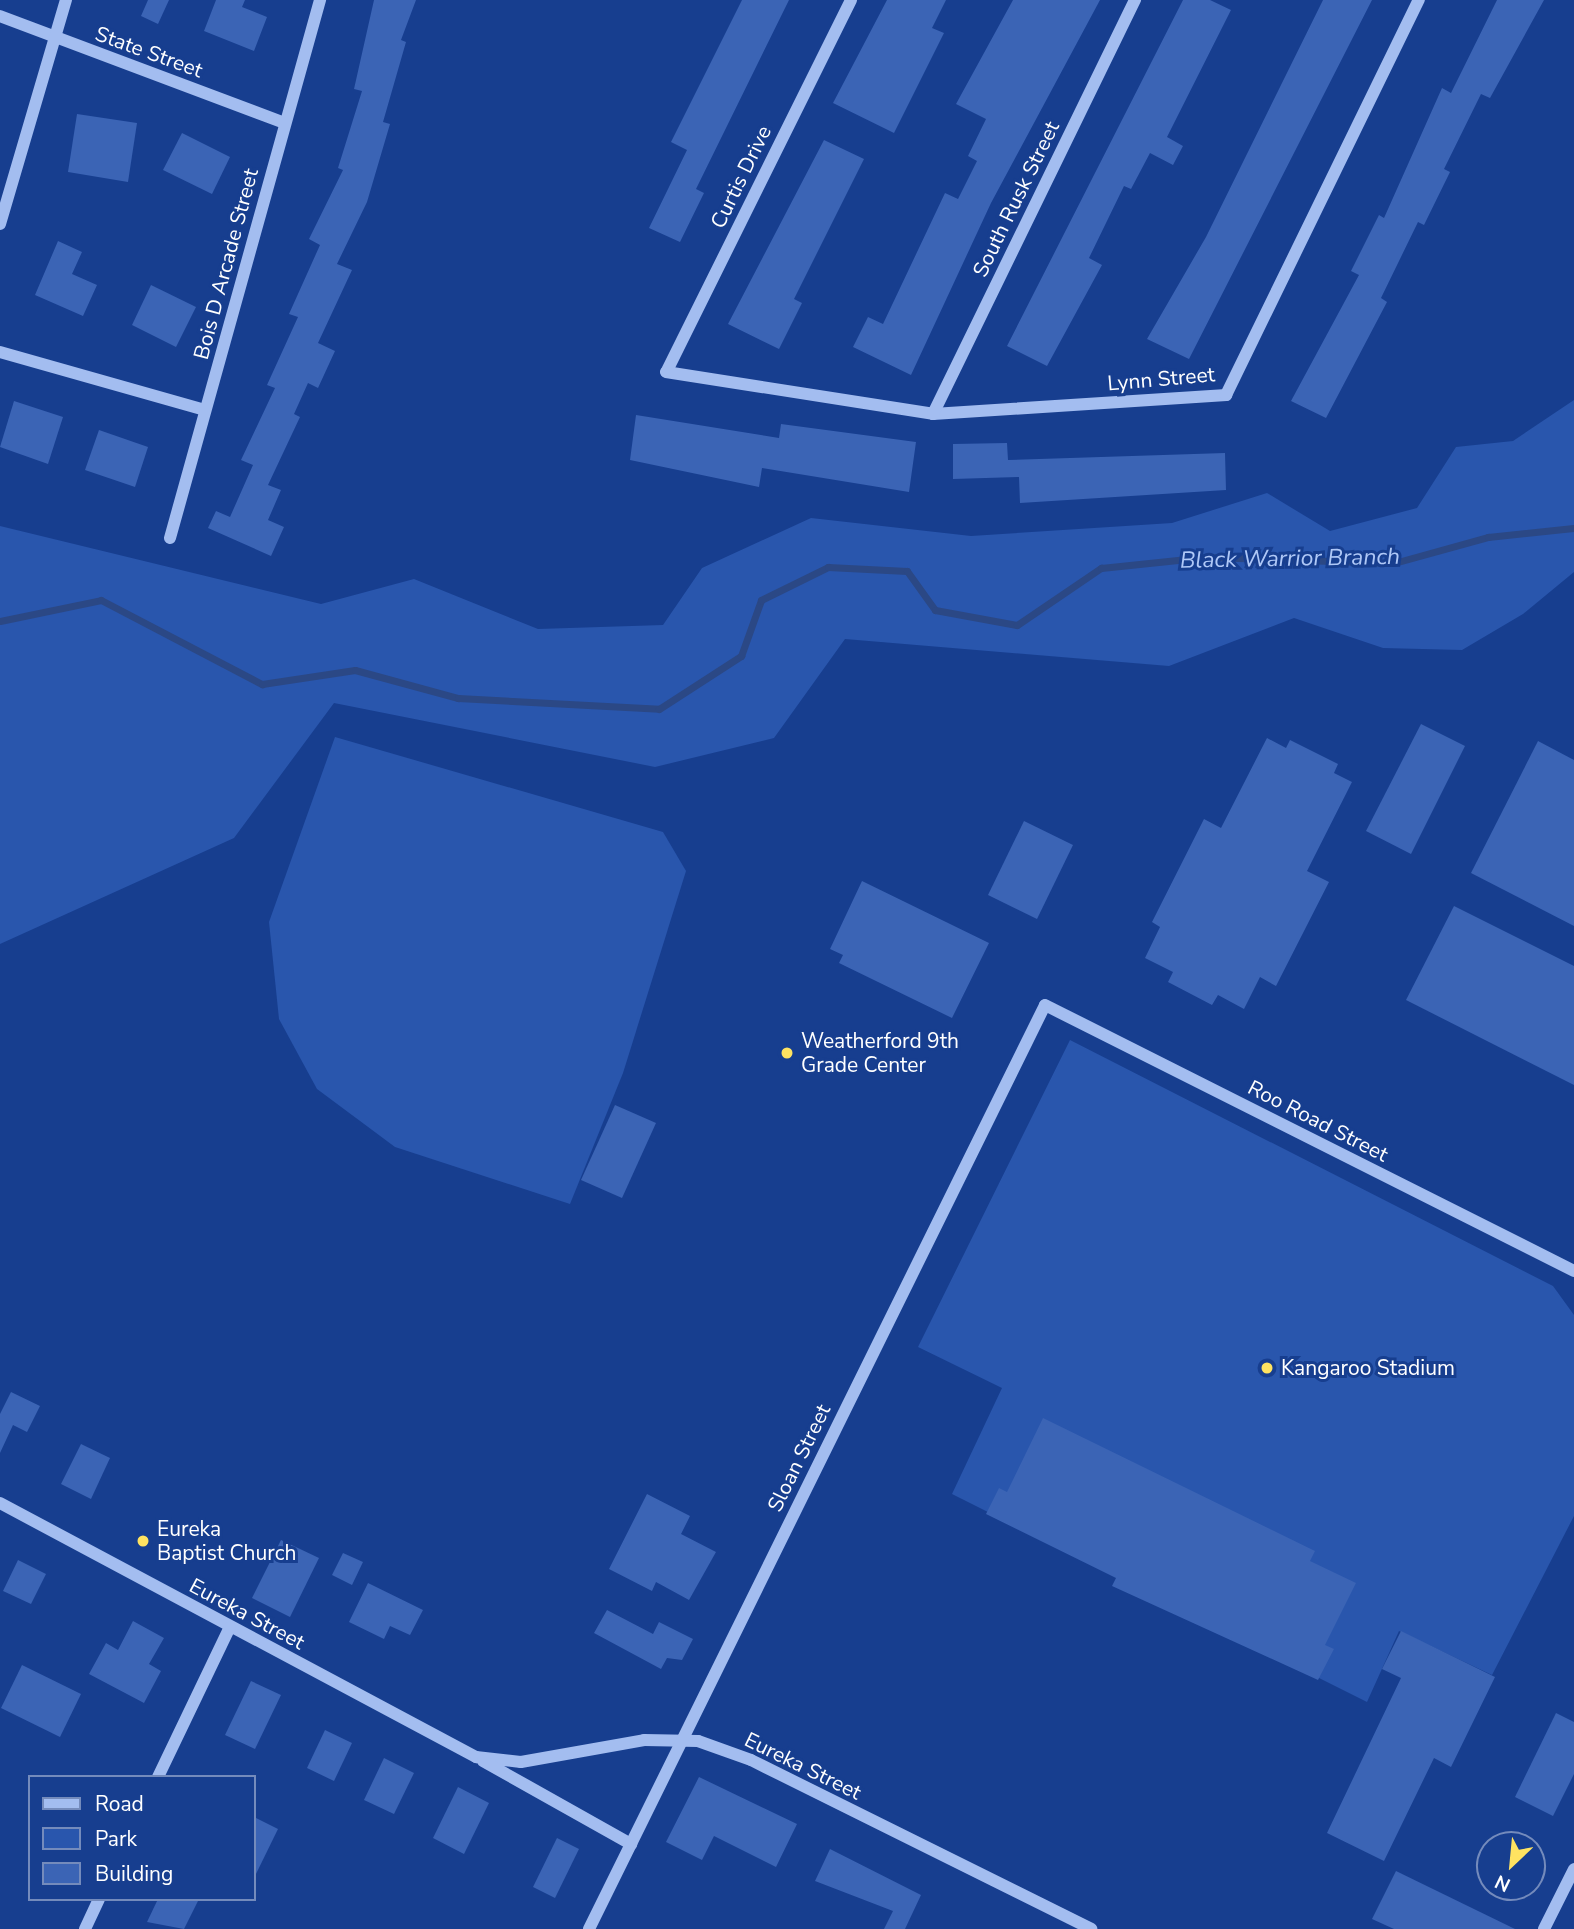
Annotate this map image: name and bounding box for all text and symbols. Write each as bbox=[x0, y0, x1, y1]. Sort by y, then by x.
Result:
street label: State Street bbox=[92, 21, 206, 83]
street label: South Rusk Street bbox=[967, 117, 1065, 281]
street label: Curtis Drive bbox=[705, 121, 777, 233]
street label: Bois D Arcade Street bbox=[188, 166, 264, 362]
street label: Lynn Street bbox=[1106, 362, 1216, 396]
water label: Black Warrior Branch bbox=[1180, 543, 1400, 575]
place label: Weatherford 9th Grade Center bbox=[801, 1028, 959, 1078]
marker: Weatherford 9th Grade Center bbox=[779, 1045, 795, 1061]
street label: Roo Road Street bbox=[1244, 1075, 1392, 1167]
place label: Kangaroo Stadium bbox=[1281, 1355, 1455, 1381]
marker: Kangaroo Stadium bbox=[1259, 1360, 1275, 1376]
street label: Sloan Street bbox=[762, 1400, 836, 1516]
place label: Eureka Baptist Church bbox=[157, 1516, 296, 1566]
marker: Eureka Baptist Church bbox=[135, 1533, 151, 1549]
street label: Eureka Street bbox=[185, 1573, 309, 1655]
street label: Eureka Street bbox=[740, 1727, 866, 1805]
legend bbox=[28, 1775, 256, 1901]
text: Road bbox=[95, 1790, 144, 1818]
text: Park bbox=[95, 1825, 137, 1853]
north arrow bbox=[1476, 1831, 1546, 1901]
text: Building bbox=[95, 1860, 173, 1888]
text: N bbox=[1491, 1868, 1515, 1898]

